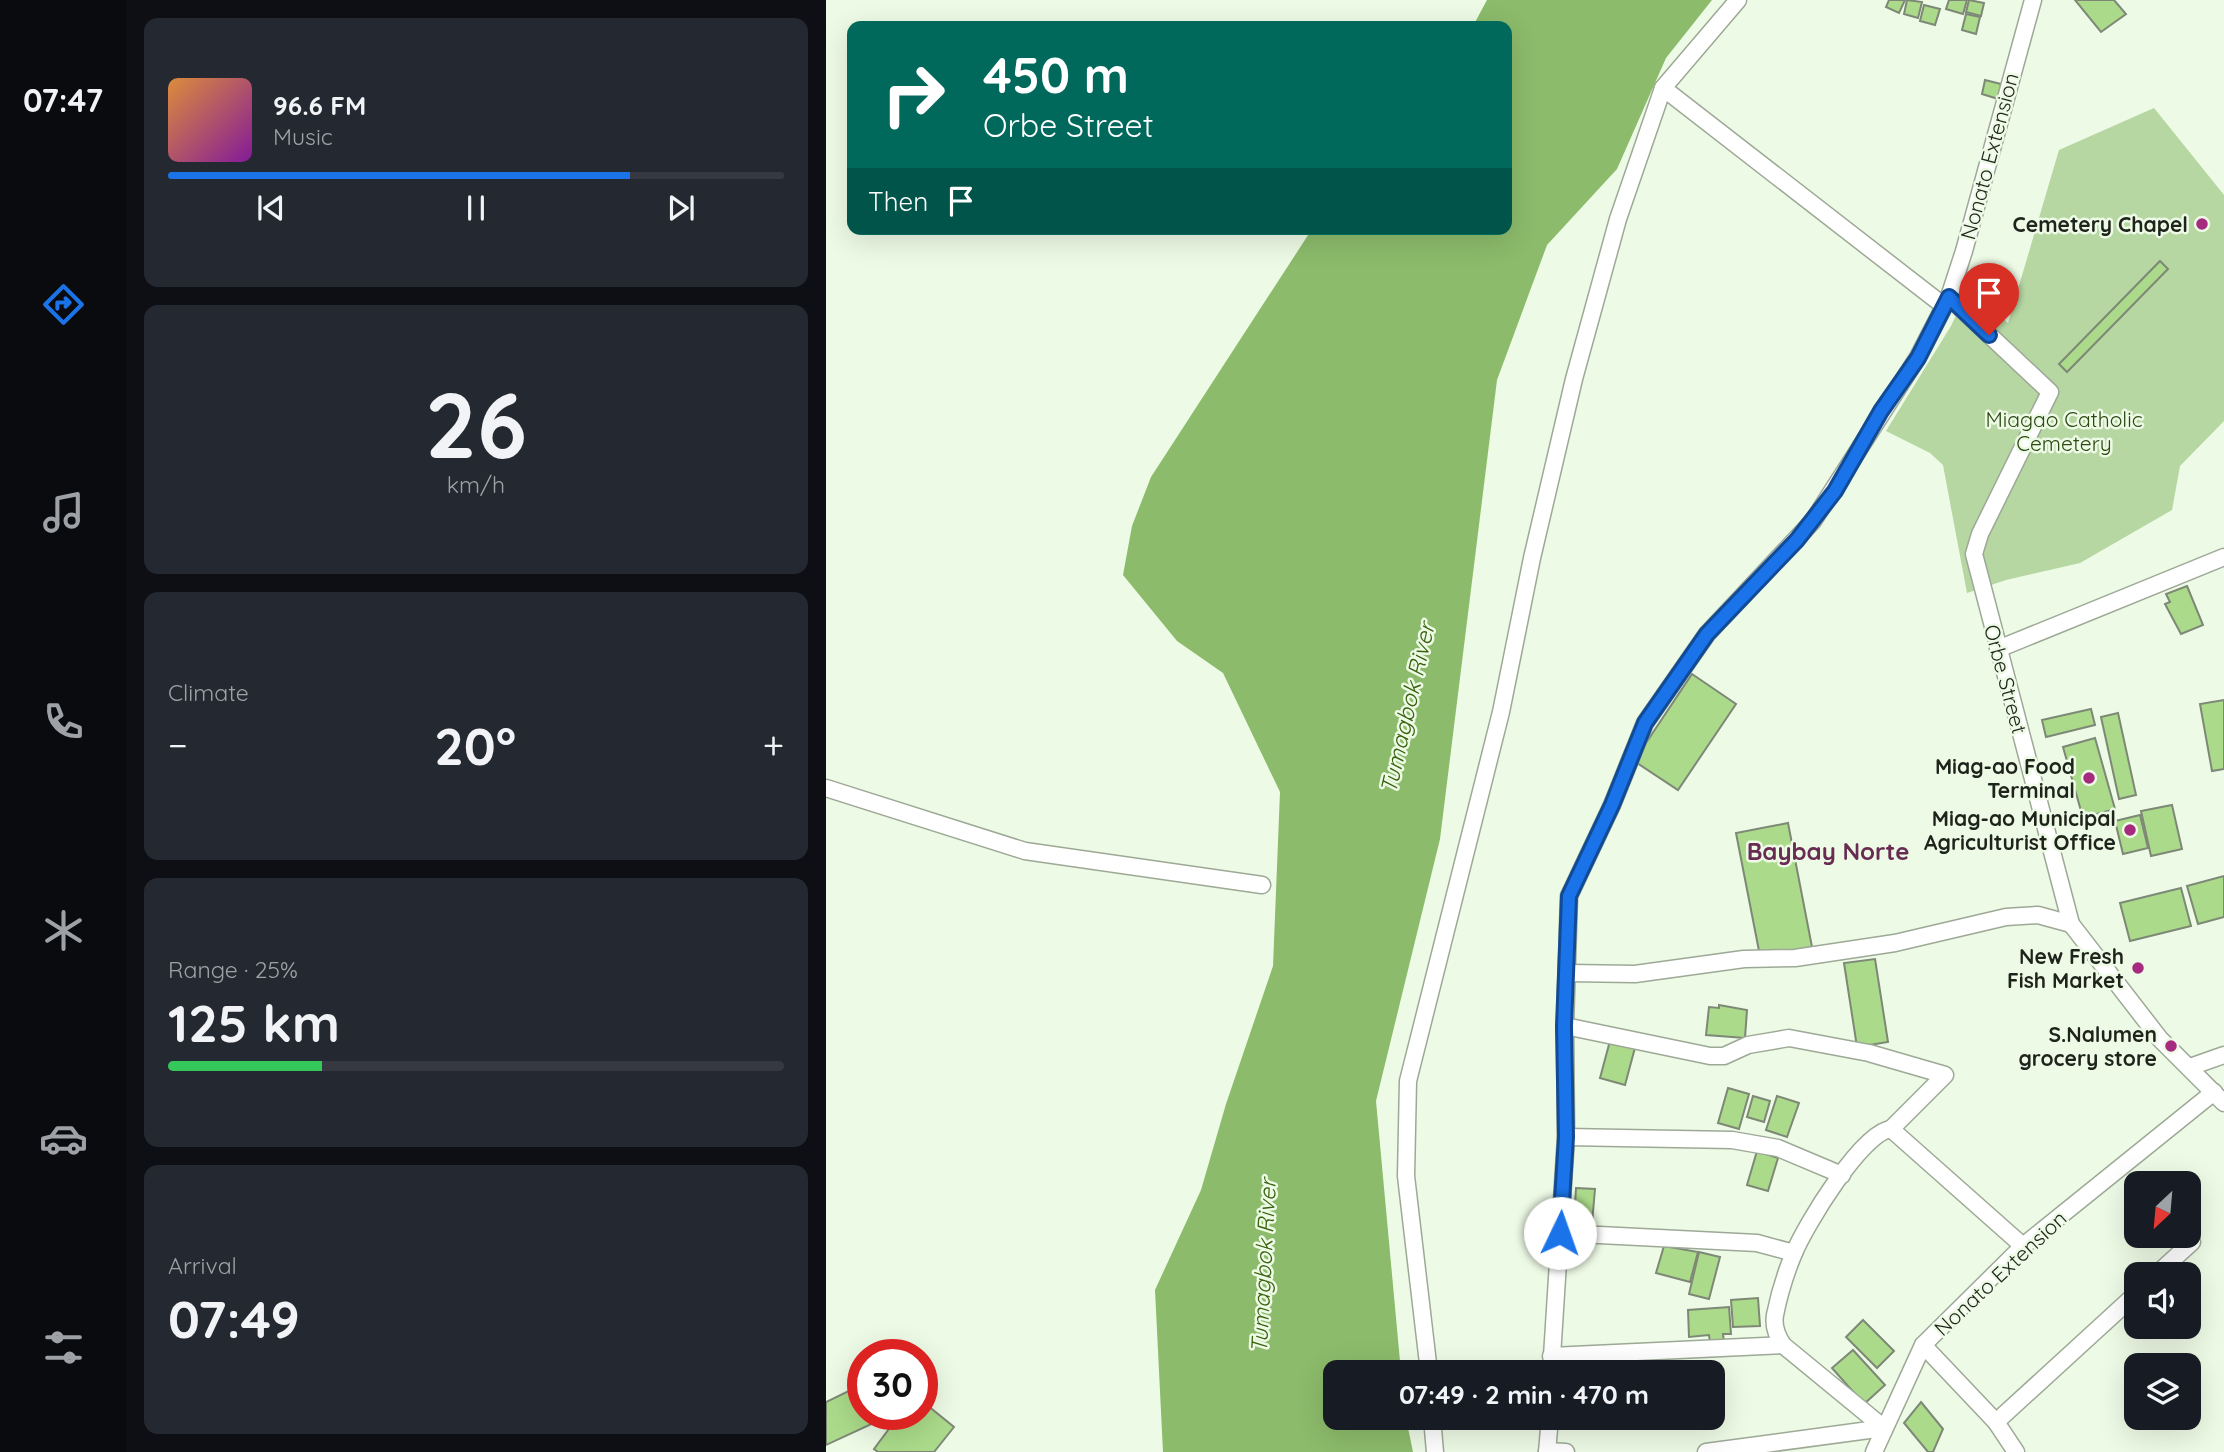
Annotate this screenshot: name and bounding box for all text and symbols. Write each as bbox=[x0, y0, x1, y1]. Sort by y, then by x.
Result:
text: 450 m bbox=[983, 44, 1129, 105]
icon: right bbox=[868, 49, 959, 140]
street label: Nonato Extension bbox=[1954, 70, 2024, 242]
text: 07:47 bbox=[23, 80, 103, 120]
text: 96.6 FM bbox=[273, 89, 366, 122]
text: Orbe Street bbox=[983, 105, 1154, 145]
text: Music bbox=[273, 122, 333, 151]
icon: arrive bbox=[942, 182, 980, 220]
text: Then bbox=[868, 185, 928, 218]
icon: previous bbox=[252, 189, 290, 227]
icon: pause bbox=[457, 189, 495, 227]
icon: next bbox=[662, 189, 700, 227]
place label: Cemetery Chapel bbox=[2013, 211, 2188, 237]
marker: Cemetery Chapel bbox=[2194, 216, 2210, 232]
pin bbox=[1959, 263, 2019, 335]
icon: arrive bbox=[1970, 274, 2008, 312]
icon: directions bbox=[39, 280, 88, 329]
text: 26 bbox=[425, 367, 527, 481]
park label: Miagao Catholic Cemetery bbox=[1985, 406, 2143, 456]
text: km/h bbox=[447, 470, 505, 499]
icon: music bbox=[39, 488, 88, 537]
water label: Tumagbok River bbox=[1373, 617, 1441, 796]
street label: Orbe Street bbox=[1979, 622, 2033, 736]
text: Climate bbox=[168, 678, 249, 707]
icon: phone bbox=[39, 697, 88, 746]
text: 20° bbox=[434, 713, 516, 778]
text: − bbox=[168, 721, 188, 769]
text: + bbox=[763, 721, 784, 769]
place label: Miag-ao Food Terminal bbox=[1935, 753, 2075, 803]
marker: Miag-ao Food Terminal bbox=[2081, 770, 2097, 786]
place label: Miag-ao Municipal Agriculturist Office bbox=[1924, 805, 2116, 855]
marker: Miag-ao Municipal Agriculturist Office bbox=[2122, 822, 2138, 838]
district label: Baybay Norte bbox=[1747, 836, 1909, 866]
icon: climate bbox=[39, 906, 88, 955]
place label: New Fresh Fish Market bbox=[2007, 943, 2124, 993]
text: Range · 25% bbox=[168, 955, 298, 984]
marker: New Fresh Fish Market bbox=[2130, 960, 2146, 976]
text: 125 km bbox=[168, 990, 340, 1055]
place label: S.Nalumen grocery store bbox=[2018, 1021, 2157, 1071]
marker: S.Nalumen grocery store bbox=[2163, 1038, 2179, 1054]
icon: car bbox=[39, 1114, 88, 1163]
north arrow bbox=[2124, 1171, 2202, 1248]
map controls bbox=[2124, 1171, 2201, 1430]
water label: Tumagbok River bbox=[1244, 1175, 1282, 1354]
position arrow bbox=[1523, 1196, 1597, 1270]
street label: Nonato Extension bbox=[1928, 1205, 2072, 1341]
text: Arrival bbox=[168, 1251, 237, 1280]
button: sound bbox=[2124, 1262, 2201, 1339]
text: 07:49 bbox=[168, 1286, 300, 1351]
icon: filters bbox=[39, 1323, 88, 1372]
speed limit sign: 30 bbox=[847, 1339, 938, 1430]
button: layers bbox=[2124, 1353, 2201, 1430]
text: 07:49 · 2 min · 470 m bbox=[1399, 1378, 1649, 1411]

